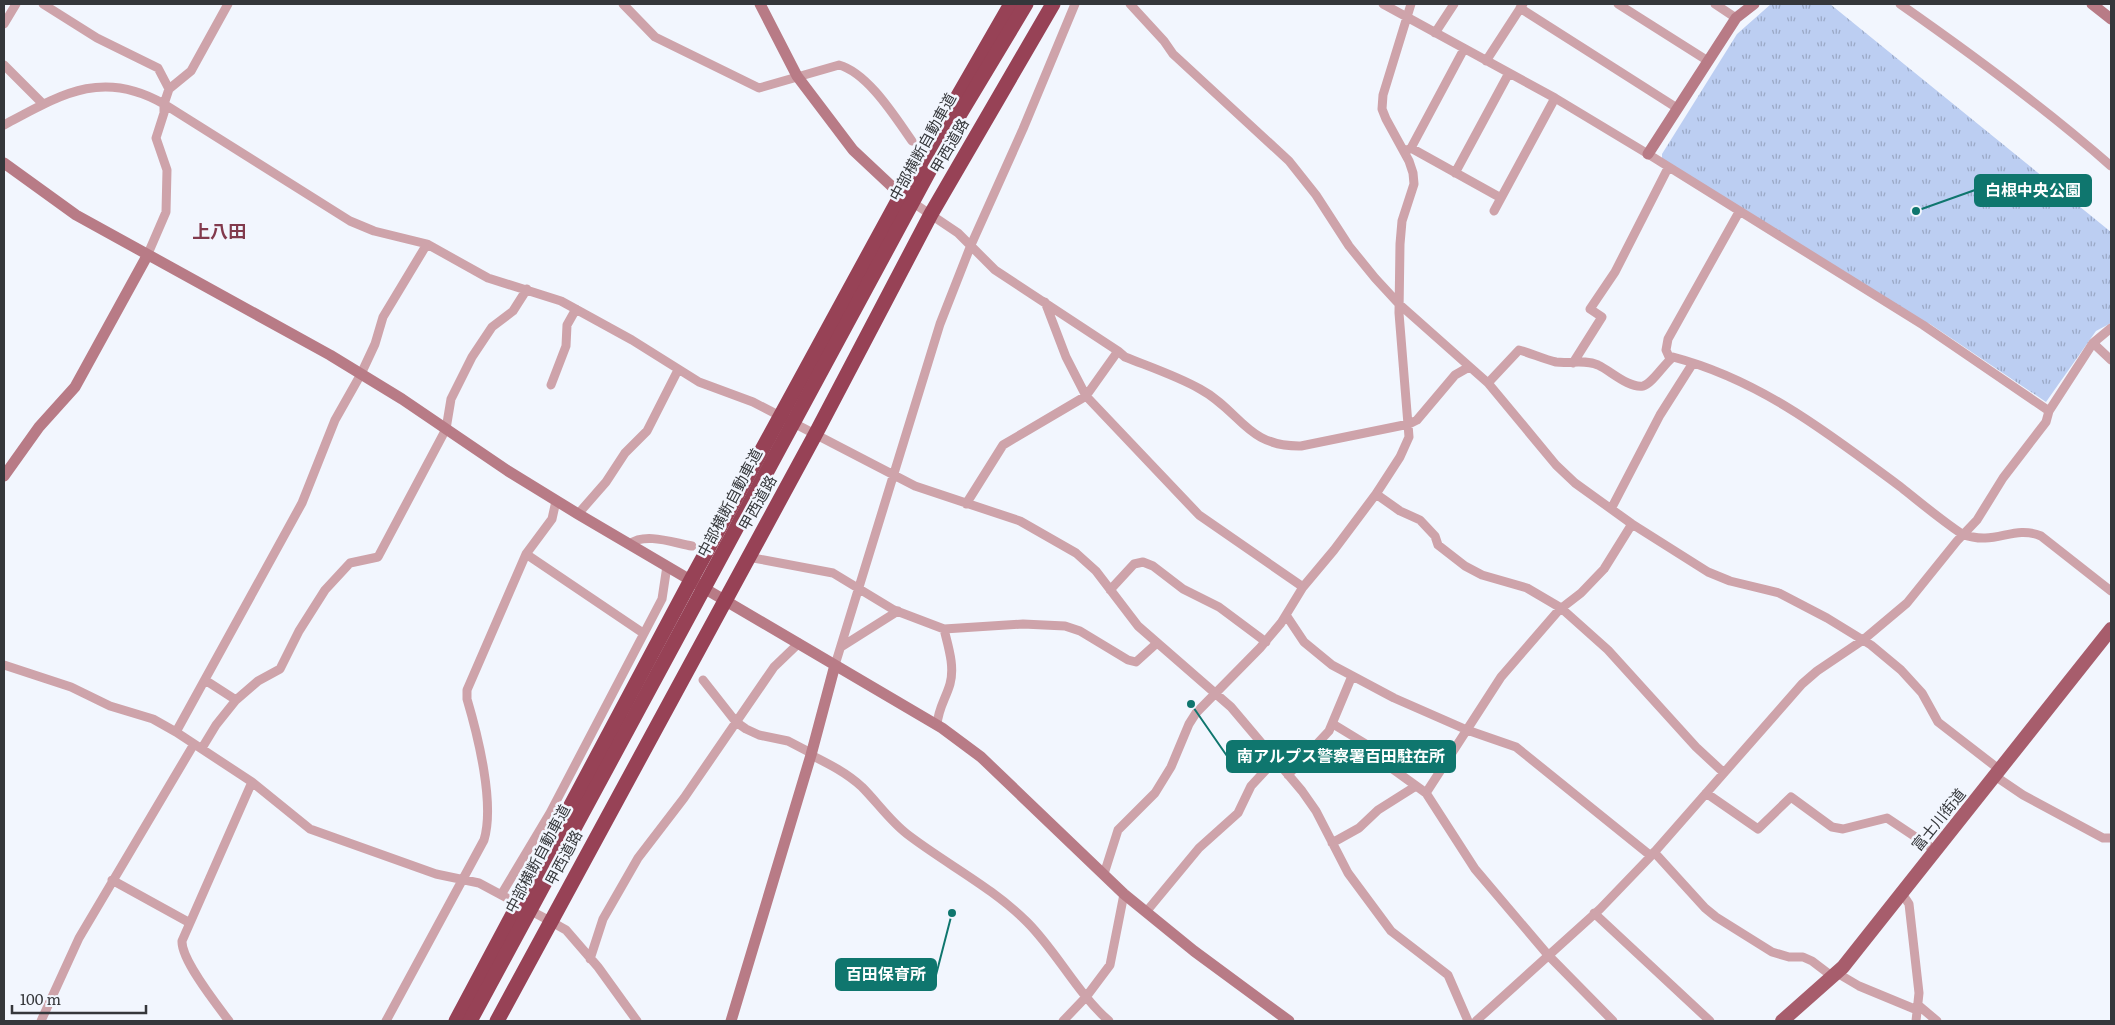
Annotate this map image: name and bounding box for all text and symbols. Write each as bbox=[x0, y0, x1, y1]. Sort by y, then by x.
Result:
street label: 中部横断自動車道 bbox=[883, 88, 961, 204]
street label: 甲西道路 bbox=[924, 114, 974, 177]
callout: 白根中央公園 bbox=[1975, 175, 2091, 206]
text: 白根中央公園 bbox=[1985, 177, 2081, 201]
district label: 上八田 bbox=[192, 217, 246, 244]
street label: 中部横断自動車道 bbox=[690, 444, 767, 561]
street label: 甲西道路 bbox=[732, 470, 781, 534]
callout: 南アルプス警察署百田駐在所 bbox=[1227, 741, 1455, 772]
text: 南アルプス警察署百田駐在所 bbox=[1237, 743, 1445, 767]
street label: 富士川街道 bbox=[1905, 783, 1970, 855]
street label: 中部横断自動車道 bbox=[498, 800, 575, 917]
street label: 甲西道路 bbox=[538, 825, 587, 889]
callout: 百田保育所 bbox=[836, 959, 936, 990]
text: 百田保育所 bbox=[846, 961, 926, 985]
scale bar bbox=[12, 982, 146, 1014]
text: 100 m bbox=[20, 987, 61, 1010]

